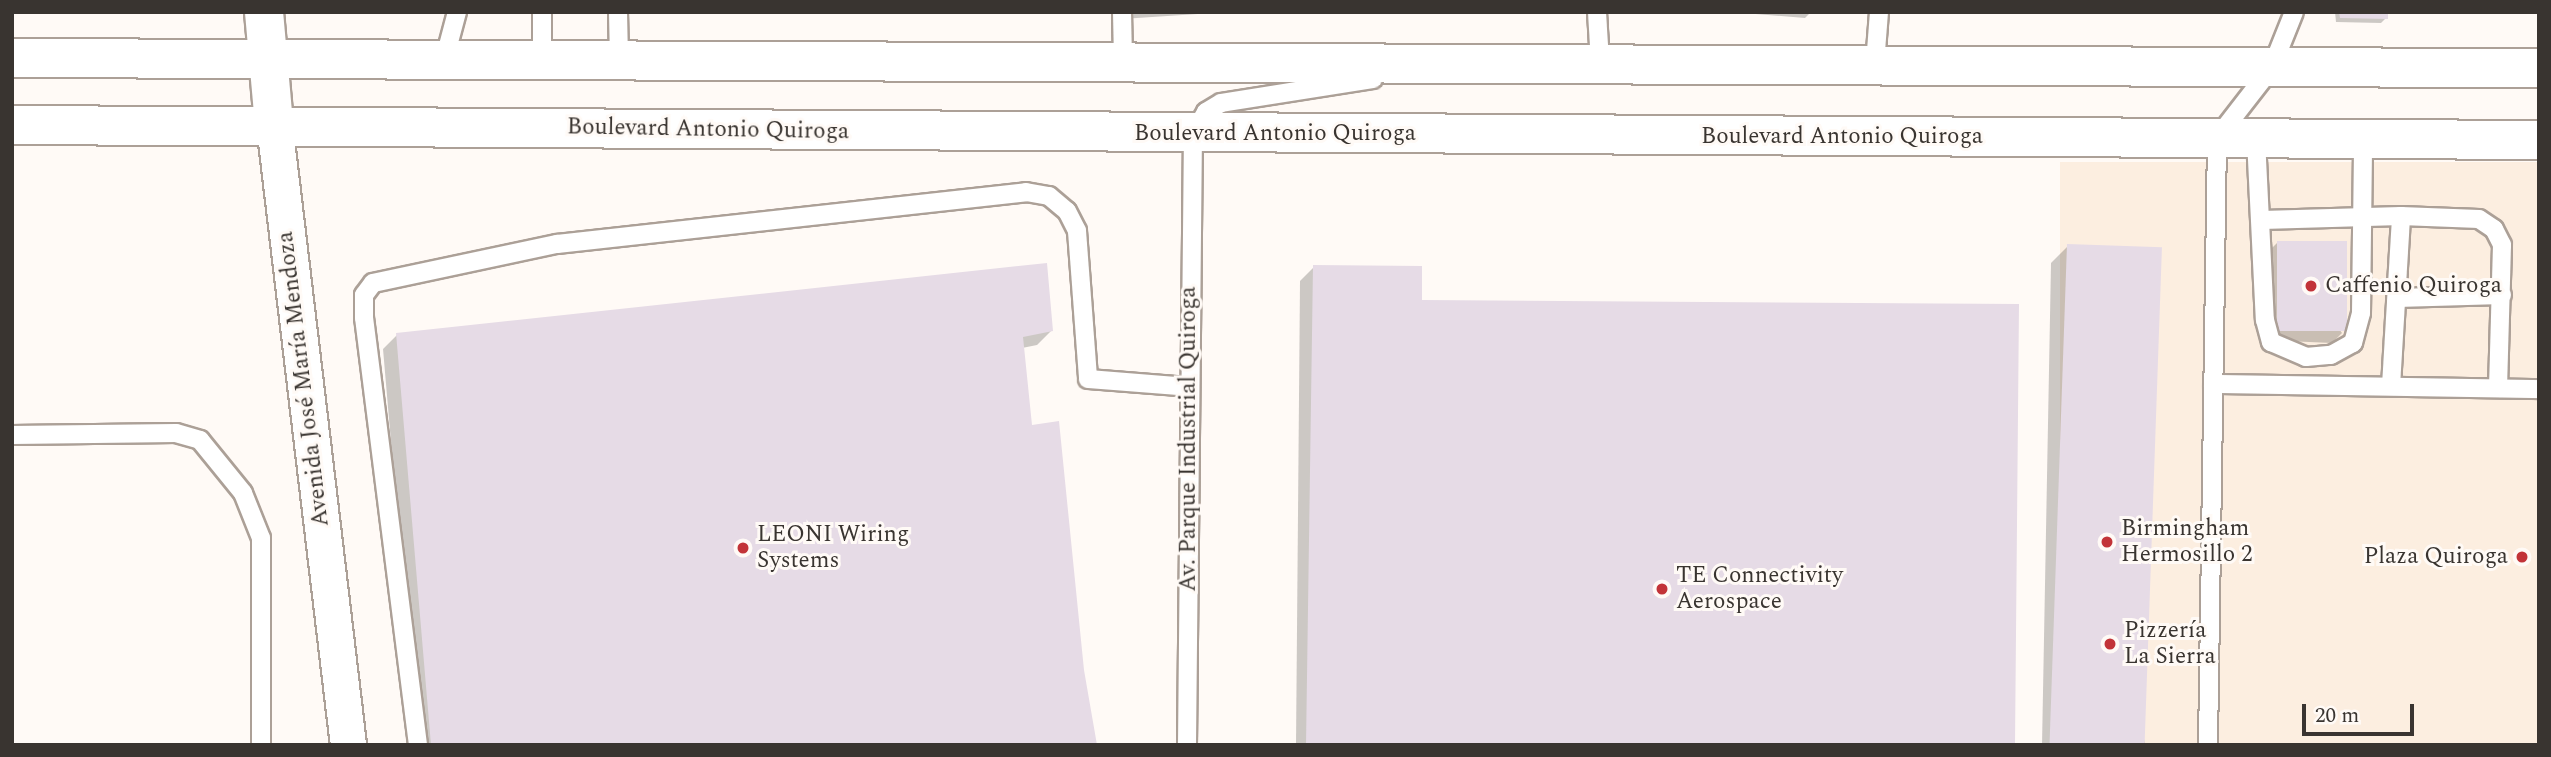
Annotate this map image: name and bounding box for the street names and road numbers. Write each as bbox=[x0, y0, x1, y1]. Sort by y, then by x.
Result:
street label: Boulevard Antonio Quiroga bbox=[567, 114, 849, 146]
street label: Boulevard Antonio Quiroga bbox=[1134, 120, 1416, 148]
street label: Boulevard Antonio Quiroga bbox=[1701, 123, 1983, 151]
street label: Avenida José María Mendoza bbox=[272, 230, 336, 528]
street label: Av. Parque Industrial Quiroga bbox=[1175, 286, 1203, 592]

